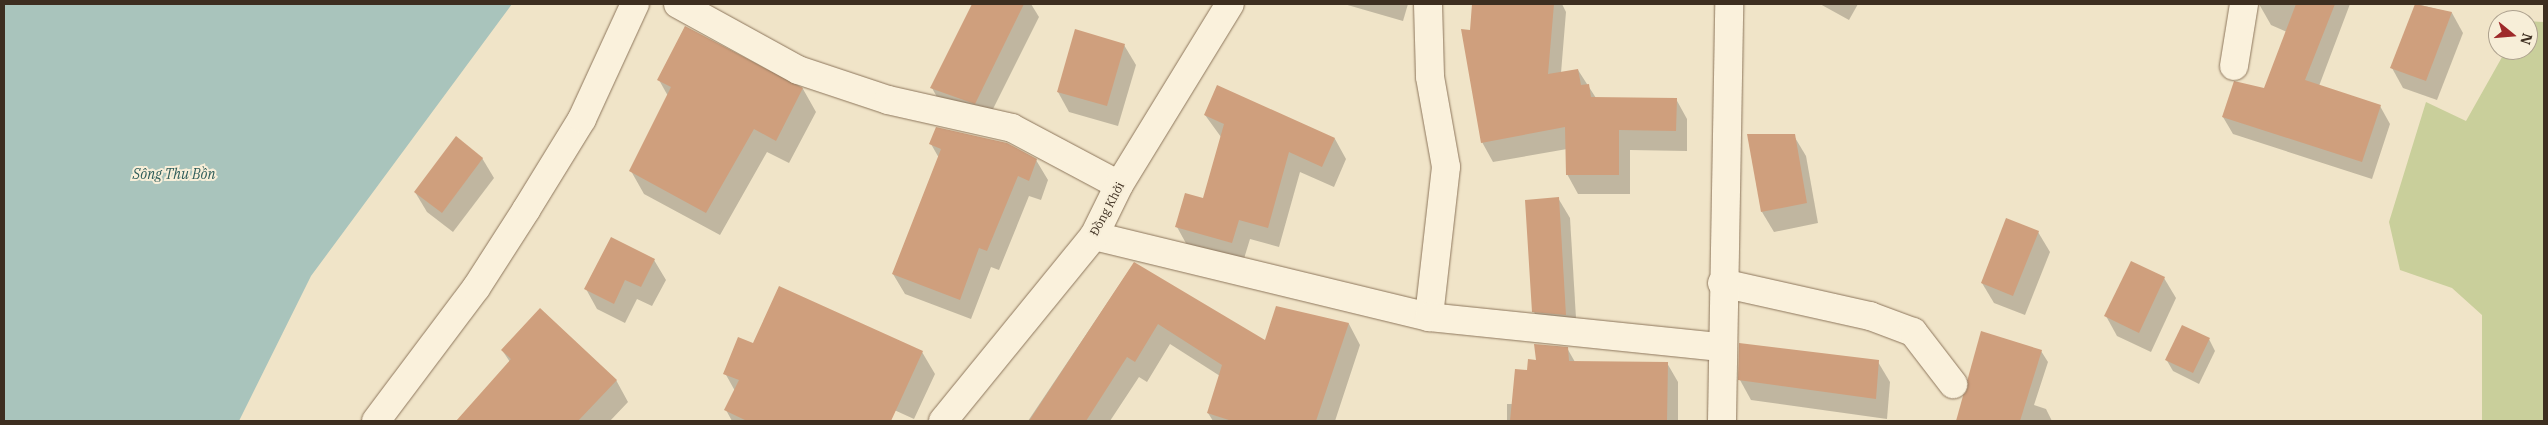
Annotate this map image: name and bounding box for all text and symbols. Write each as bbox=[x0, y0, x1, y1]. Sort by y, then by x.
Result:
north arrow bbox=[2488, 10, 2538, 60]
text: N bbox=[2516, 31, 2537, 47]
water label: Sông Thu Bồn bbox=[133, 166, 215, 182]
street label: Đồng Khởi bbox=[1087, 180, 1127, 238]

